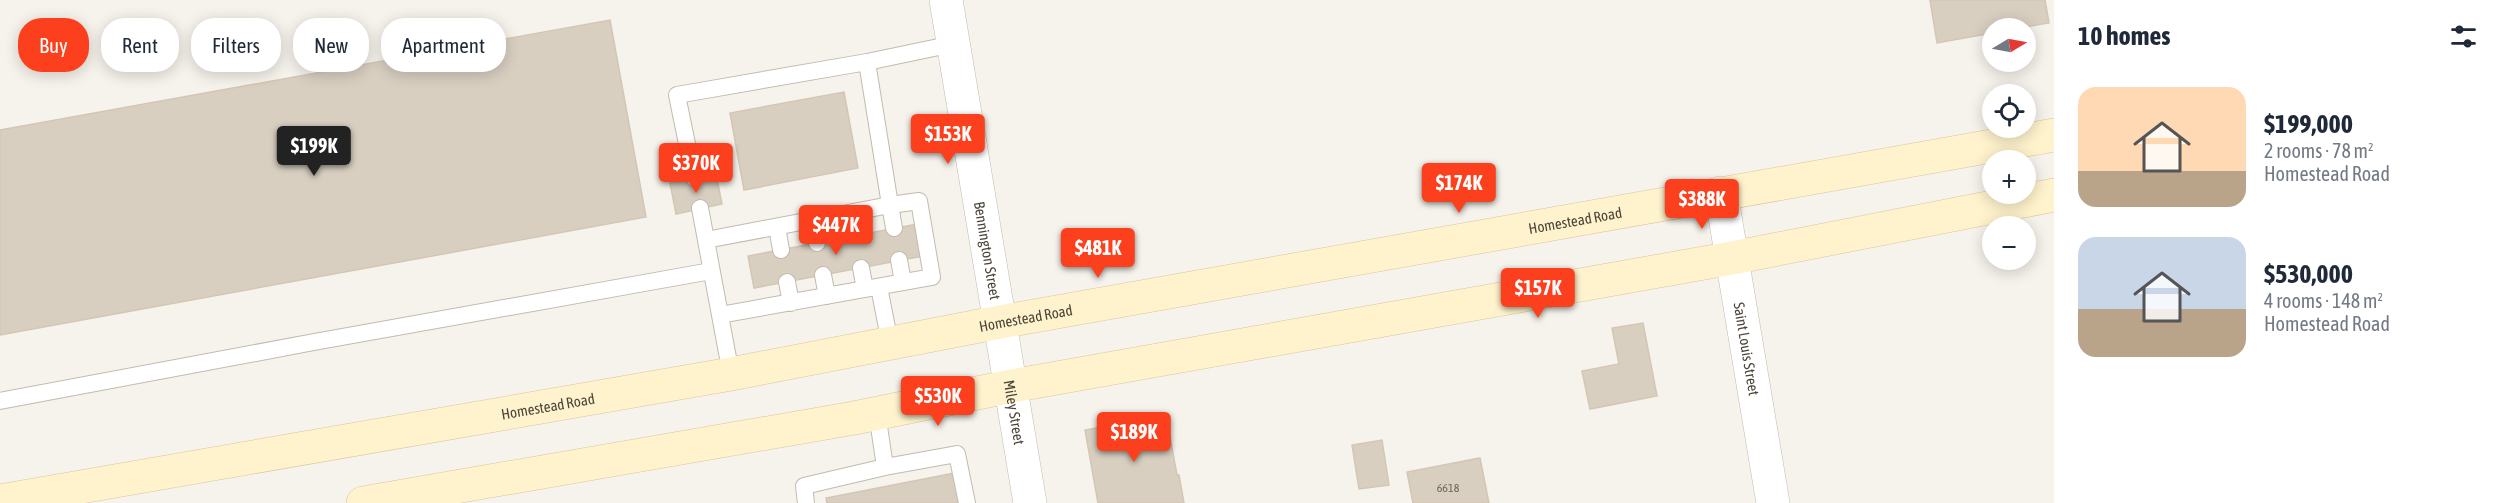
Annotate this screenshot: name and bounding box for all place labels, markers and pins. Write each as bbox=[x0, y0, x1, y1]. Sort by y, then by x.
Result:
pin: $153K bbox=[906, 114, 990, 165]
pin: $199K bbox=[272, 126, 356, 177]
pin: $370K bbox=[654, 143, 738, 194]
pin: $174K bbox=[1417, 163, 1501, 214]
pin: $388K bbox=[1660, 179, 1744, 230]
pin: $447K bbox=[794, 205, 878, 256]
pin: $481K bbox=[1056, 228, 1140, 279]
pin: $157K bbox=[1496, 268, 1580, 319]
pin: $530K bbox=[896, 376, 980, 427]
pin: $189K bbox=[1092, 412, 1176, 463]

